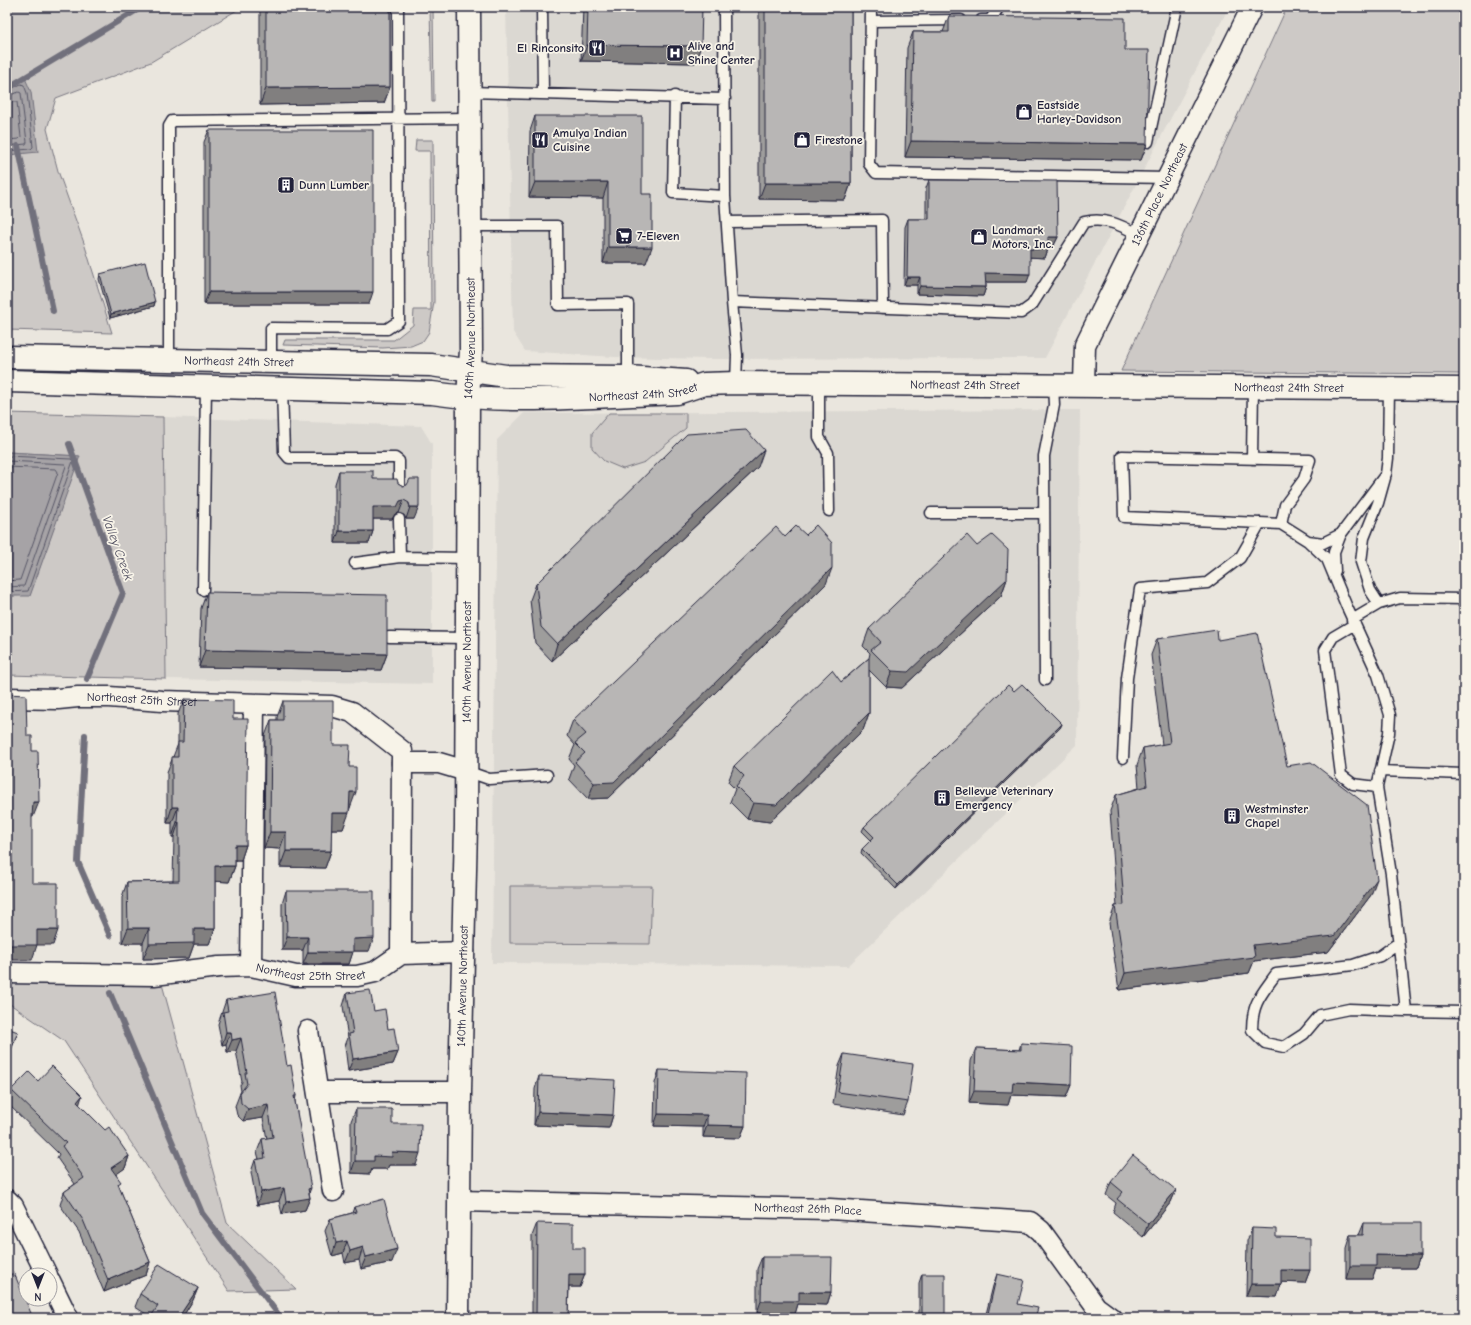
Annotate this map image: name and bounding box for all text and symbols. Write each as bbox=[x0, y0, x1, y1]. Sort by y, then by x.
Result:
restaurant icon: El Rinconsito bbox=[587, 38, 607, 58]
place label: Alive and Shine Center bbox=[688, 39, 755, 67]
place label: El Rinconsito bbox=[517, 41, 584, 55]
hospital icon: Alive and Shine Center bbox=[665, 43, 685, 63]
place label: Eastside Harley-Davidson bbox=[1037, 98, 1121, 126]
shop icon: Eastside Harley-Davidson bbox=[1014, 102, 1034, 122]
place label: Amulya Indian Cuisine bbox=[553, 126, 627, 154]
restaurant icon: Amulya Indian Cuisine bbox=[530, 130, 550, 150]
shop icon: Firestone bbox=[792, 130, 812, 150]
place label: Firestone bbox=[815, 133, 863, 147]
street label: 136th Place Northeast bbox=[1128, 140, 1191, 248]
building icon: Dunn Lumber bbox=[276, 175, 296, 195]
place label: Dunn Lumber bbox=[299, 178, 369, 192]
place label: Landmark Motors, Inc. bbox=[992, 223, 1053, 251]
supermarket icon: 7-Eleven bbox=[614, 226, 634, 246]
shop icon: Landmark Motors, Inc. bbox=[969, 227, 989, 247]
place label: 7-Eleven bbox=[637, 229, 680, 243]
street label: 140th Avenue Northeast bbox=[461, 277, 478, 399]
street label: Northeast 24th Street bbox=[184, 353, 294, 369]
street label: Northeast 24th Street bbox=[910, 377, 1020, 392]
street label: Northeast 24th Street bbox=[588, 379, 700, 404]
street label: Northeast 24th Street bbox=[1234, 380, 1344, 395]
water label: Valley Creek bbox=[99, 514, 137, 583]
street label: 140th Avenue Northeast bbox=[459, 601, 474, 723]
street label: Northeast 25th Street bbox=[87, 690, 198, 709]
place label: Bellevue Veterinary Emergency bbox=[955, 784, 1054, 812]
building icon: Bellevue Veterinary Emergency bbox=[932, 788, 952, 808]
place label: Westminster Chapel bbox=[1245, 802, 1308, 830]
building icon: Westminster Chapel bbox=[1222, 806, 1242, 826]
street label: 140th Avenue Northeast bbox=[454, 924, 471, 1047]
street label: Northeast 25th Street bbox=[255, 960, 367, 983]
street label: Northeast 26th Place bbox=[754, 1200, 862, 1218]
north arrow bbox=[18, 1267, 58, 1307]
text: N bbox=[34, 1290, 42, 1303]

